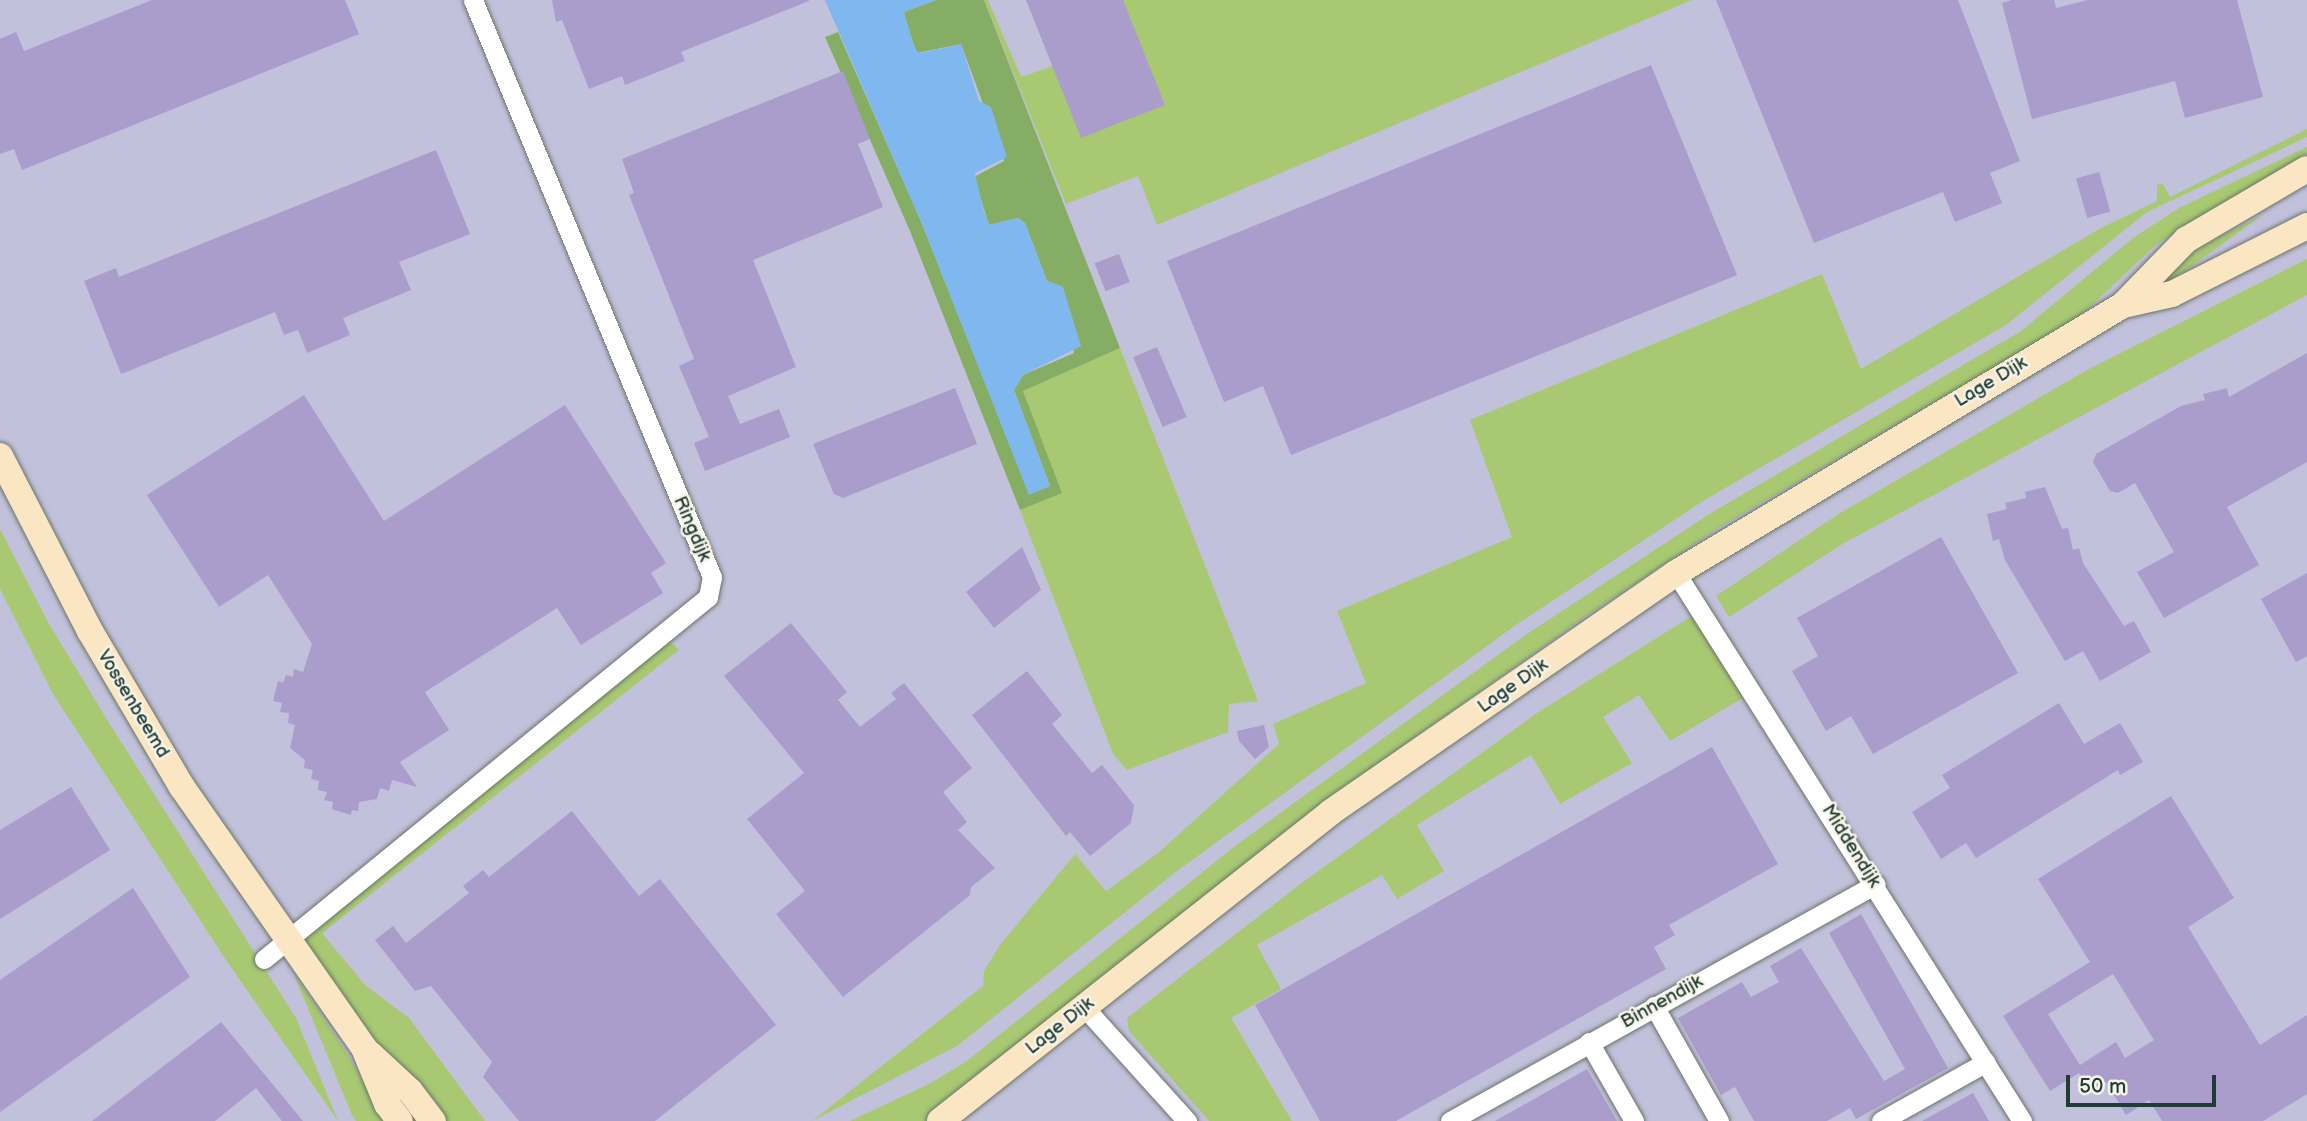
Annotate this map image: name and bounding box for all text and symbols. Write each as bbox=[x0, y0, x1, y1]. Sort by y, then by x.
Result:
street label: Lage Dijk bbox=[1951, 351, 2031, 413]
street label: Ringdijk bbox=[668, 493, 716, 565]
street label: Vossenbeemd bbox=[92, 646, 174, 762]
street label: Lage Dijk bbox=[1473, 654, 1553, 718]
street label: Middendijk bbox=[1816, 800, 1886, 892]
street label: Binnendijk bbox=[1617, 970, 1707, 1034]
street label: Lage Dijk bbox=[1021, 992, 1099, 1060]
scale bar bbox=[2069, 1062, 2220, 1106]
text: 50 m bbox=[2079, 1074, 2126, 1099]

